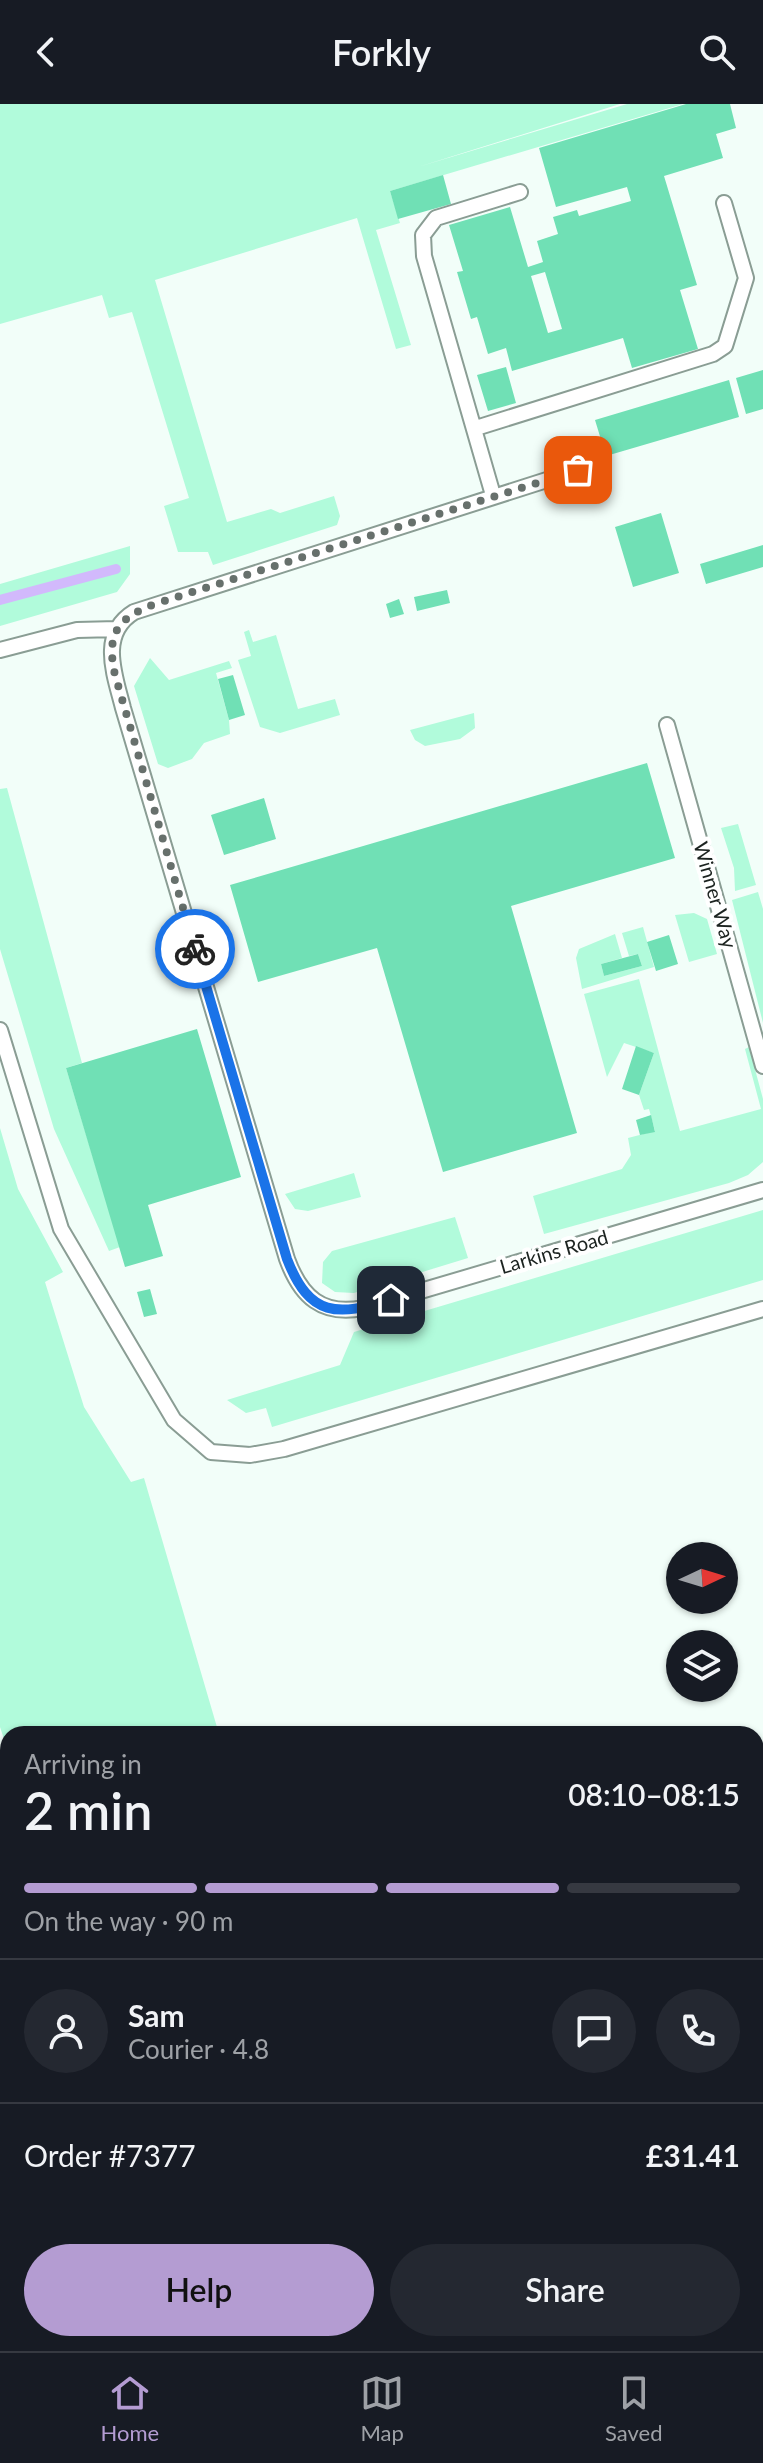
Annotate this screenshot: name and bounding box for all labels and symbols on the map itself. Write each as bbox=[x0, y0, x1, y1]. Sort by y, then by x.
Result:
pin bbox=[544, 436, 612, 504]
street label: Winner Way bbox=[689, 839, 743, 951]
courier bbox=[155, 909, 235, 989]
street label: Larkins Road bbox=[497, 1224, 611, 1278]
pin bbox=[357, 1266, 425, 1334]
north arrow bbox=[666, 1542, 738, 1614]

